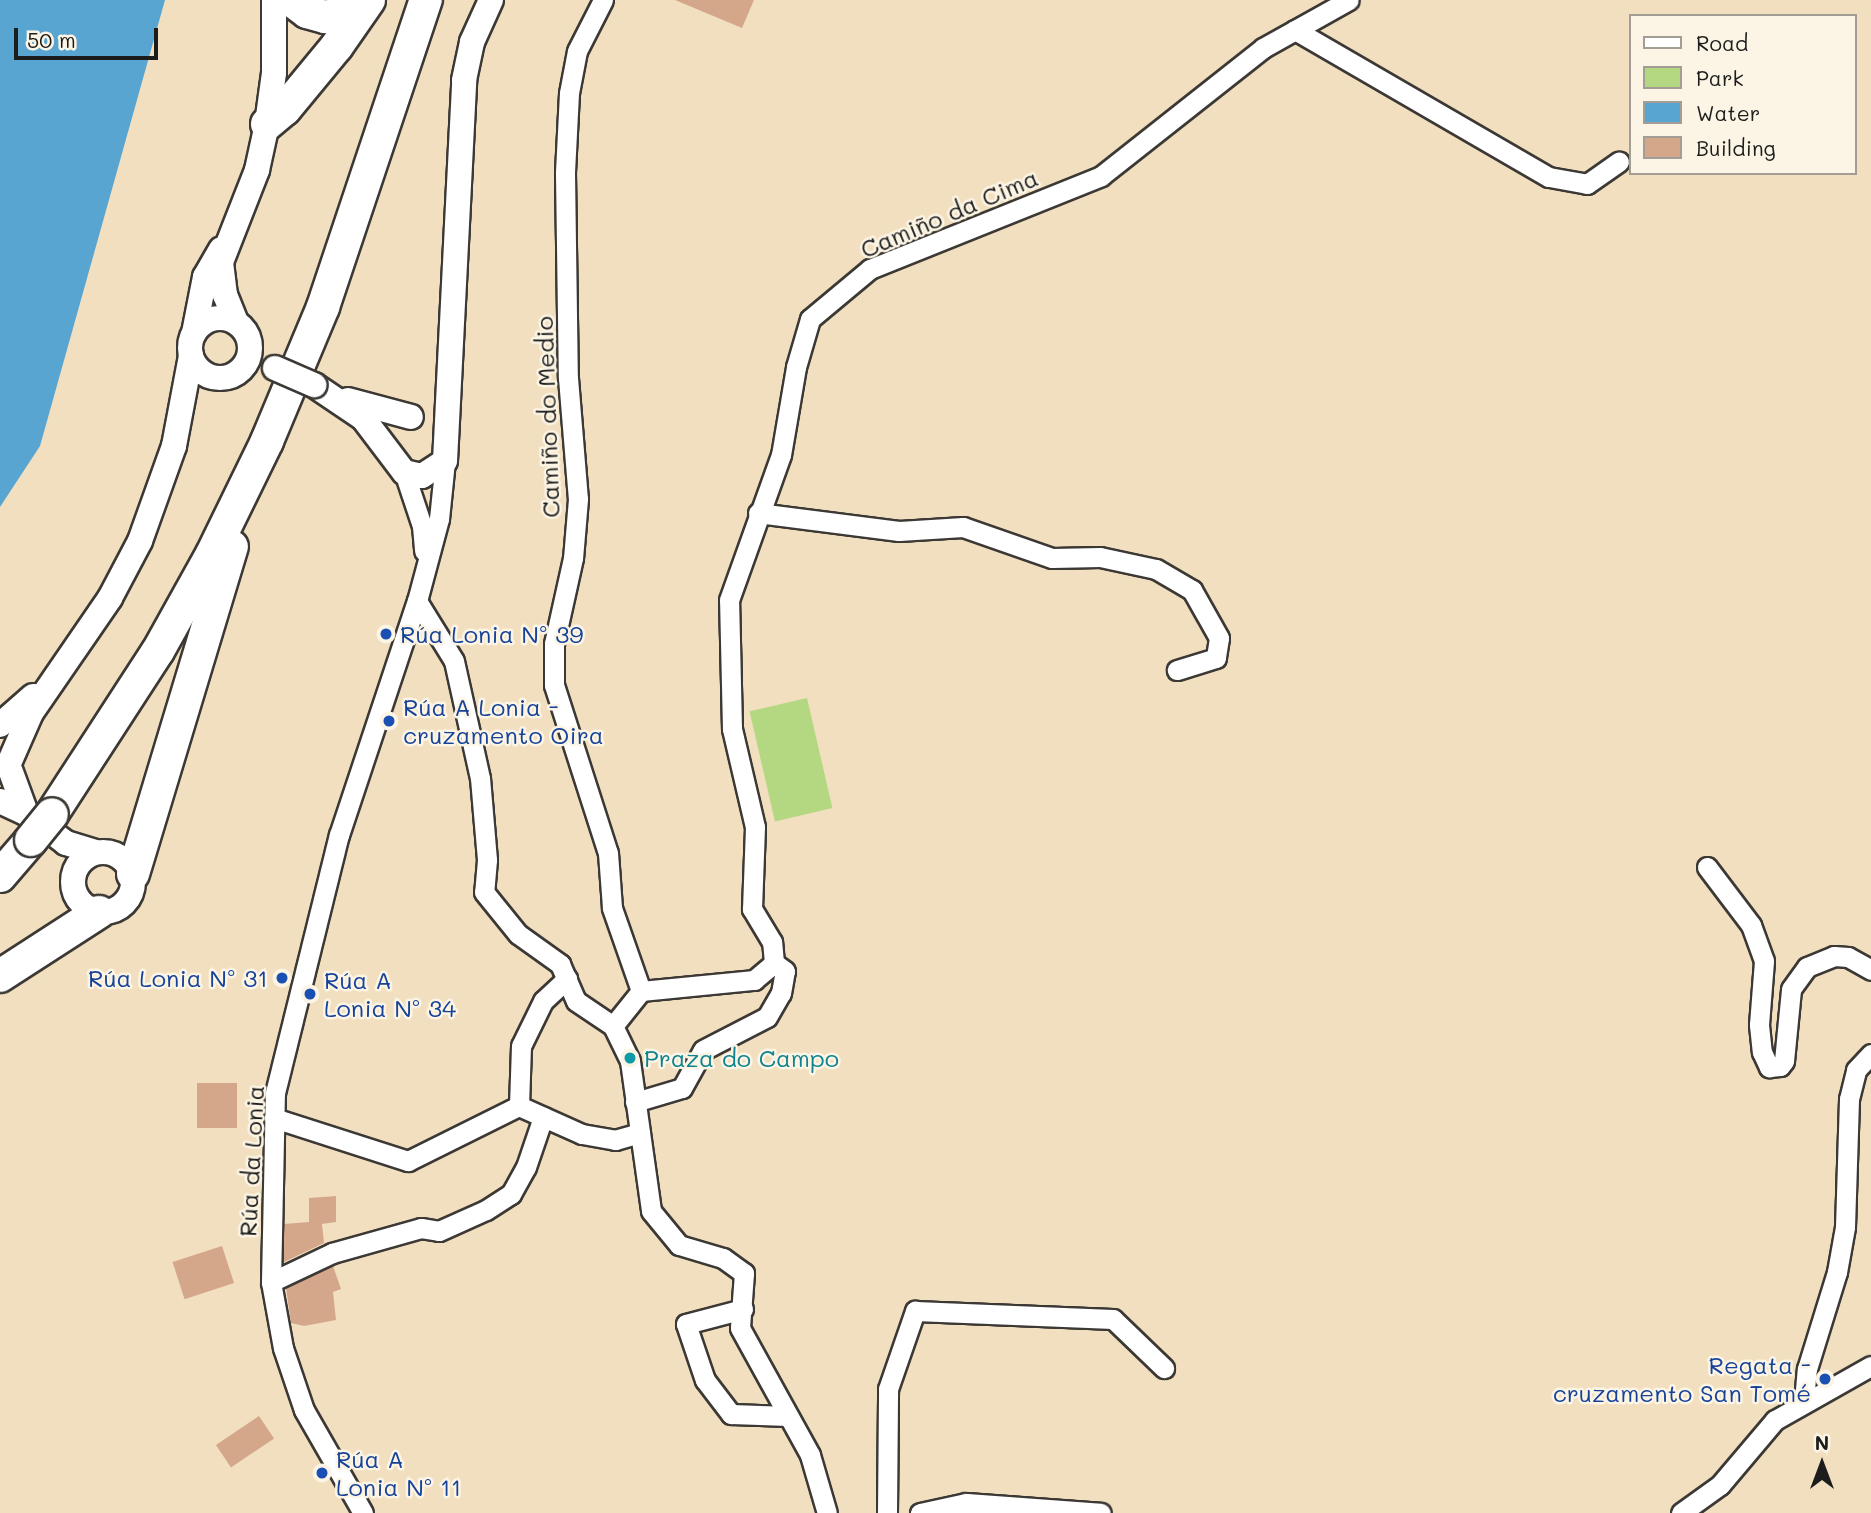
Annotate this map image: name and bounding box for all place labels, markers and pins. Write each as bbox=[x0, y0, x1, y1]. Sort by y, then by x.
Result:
place label: Rúa Lonia Nº 39 bbox=[400, 620, 583, 648]
marker: Rúa Lonia Nº 39 bbox=[378, 626, 394, 642]
place label: Rúa A Lonia - cruzamento Oira bbox=[403, 693, 604, 749]
marker: Rúa A Lonia - cruzamento Oira bbox=[381, 713, 397, 729]
place label: Rúa Lonia Nº 31 bbox=[88, 964, 268, 992]
place label: Rúa A Lonia Nº 34 bbox=[324, 966, 456, 1022]
marker: Rúa Lonia Nº 31 bbox=[274, 970, 290, 986]
marker: Rúa A Lonia Nº 34 bbox=[302, 986, 318, 1002]
place label: Praza do Campo bbox=[644, 1044, 839, 1072]
marker: Praza do Campo bbox=[622, 1050, 638, 1066]
place label: Regata - cruzamento San Tomé bbox=[1553, 1351, 1811, 1407]
marker: Regata - cruzamento San Tomé bbox=[1817, 1371, 1833, 1387]
place label: Rúa A Lonia Nº 11 bbox=[336, 1445, 461, 1501]
marker: Rúa A Lonia Nº 11 bbox=[314, 1465, 330, 1481]

